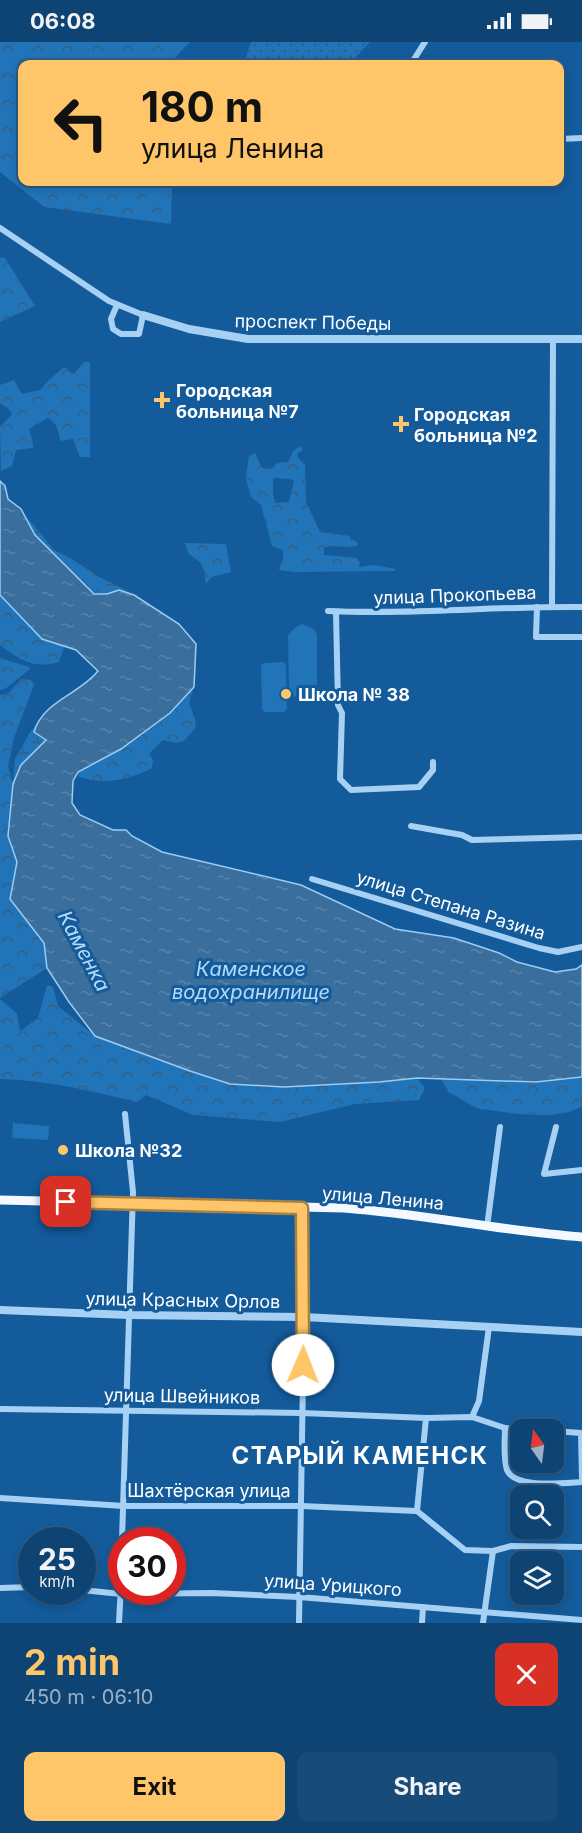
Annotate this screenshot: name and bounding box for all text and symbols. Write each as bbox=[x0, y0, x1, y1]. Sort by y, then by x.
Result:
text: 06:08 bbox=[30, 8, 96, 34]
text: 180 m bbox=[141, 81, 263, 132]
icon: left bbox=[42, 84, 120, 162]
text: улица Ленина bbox=[141, 132, 324, 165]
street label: проспект Победы bbox=[234, 310, 392, 334]
place label: Городская больница №7 bbox=[176, 380, 299, 422]
marker: Городская больница №7 bbox=[153, 391, 171, 409]
place label: Городская больница №2 bbox=[414, 404, 538, 446]
marker: Городская больница №2 bbox=[392, 415, 410, 433]
street label: улица Прокопьева bbox=[373, 582, 537, 608]
place label: Школа № 38 bbox=[298, 684, 410, 705]
marker: Школа № 38 bbox=[279, 687, 293, 701]
street label: улица Степана Разина bbox=[354, 866, 548, 944]
water label: Каменка bbox=[53, 907, 115, 995]
water label: Каменское водохранилище bbox=[172, 957, 330, 1004]
place label: Школа №32 bbox=[75, 1140, 182, 1161]
marker: Школа №32 bbox=[56, 1143, 70, 1157]
pin bbox=[40, 1176, 91, 1227]
street label: улица Ленина bbox=[321, 1182, 445, 1214]
icon: arrive bbox=[49, 1185, 82, 1218]
street label: улица Красных Орлов bbox=[85, 1288, 281, 1312]
position arrow bbox=[271, 1333, 335, 1397]
street label: улица Швейников bbox=[104, 1384, 260, 1408]
north arrow bbox=[510, 1419, 564, 1473]
map controls bbox=[510, 1419, 564, 1605]
district label: СТАРЫЙ КАМЕНСК bbox=[231, 1440, 489, 1470]
street label: Шахтёрская улица bbox=[127, 1480, 291, 1501]
button: search bbox=[510, 1485, 564, 1539]
speed limit sign: 30 bbox=[108, 1527, 186, 1605]
text: 25 bbox=[38, 1541, 76, 1577]
button: layers bbox=[510, 1551, 564, 1605]
street label: улица Урицкого bbox=[264, 1570, 402, 1600]
text: km/h bbox=[39, 1572, 75, 1591]
text: 2 min bbox=[24, 1640, 120, 1684]
button: close bbox=[495, 1643, 558, 1706]
text: 450 m · 06:10 bbox=[24, 1685, 153, 1709]
button: Exit bbox=[24, 1752, 285, 1821]
button: Share bbox=[297, 1752, 558, 1821]

